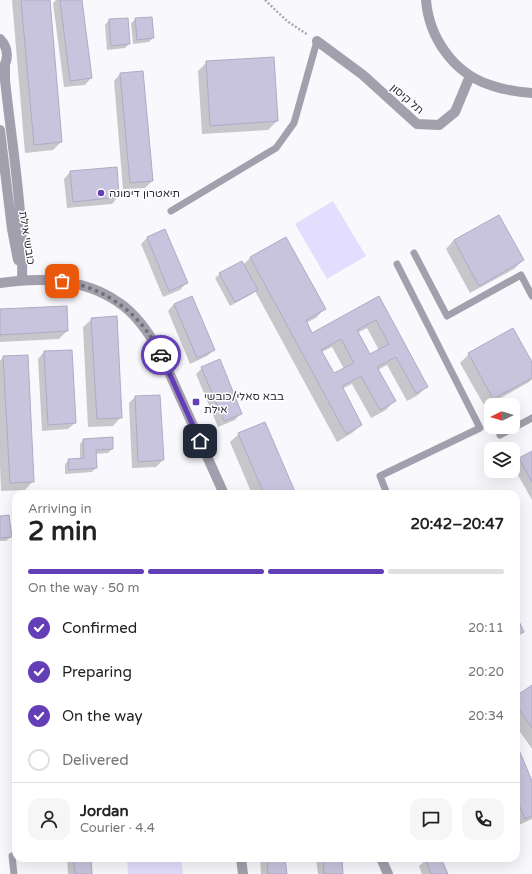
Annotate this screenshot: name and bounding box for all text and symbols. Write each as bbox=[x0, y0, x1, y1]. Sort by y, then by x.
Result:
street label: תל קיסון bbox=[388, 81, 426, 117]
place label: תיאטרון דימונה bbox=[109, 187, 180, 200]
marker: תיאטרון דימונה bbox=[96, 188, 106, 198]
street label: כובשי אילת bbox=[16, 210, 38, 266]
pin bbox=[45, 264, 79, 298]
icon: bag bbox=[51, 270, 73, 292]
courier bbox=[141, 335, 181, 375]
icon: car bbox=[150, 344, 172, 366]
place label: בבא סאלי/כובשי אילת bbox=[204, 390, 284, 416]
marker: בבא סאלי/כובשי אילת bbox=[191, 397, 201, 407]
north arrow bbox=[484, 398, 520, 434]
map controls bbox=[484, 398, 520, 478]
pin bbox=[183, 424, 217, 458]
icon: home bbox=[189, 430, 211, 452]
button: layers bbox=[484, 442, 520, 478]
text: Arriving in bbox=[28, 501, 92, 517]
text: 20:42–20:47 bbox=[411, 515, 504, 533]
text: 2 min bbox=[28, 516, 97, 547]
text: On the way · 50 m bbox=[28, 580, 140, 596]
icon: check bbox=[28, 617, 50, 639]
text: Confirmed bbox=[62, 619, 137, 637]
text: 20:11 bbox=[468, 620, 504, 636]
icon: check bbox=[28, 661, 50, 683]
text: Preparing bbox=[62, 663, 132, 681]
text: 20:20 bbox=[468, 664, 504, 680]
icon: check bbox=[28, 705, 50, 727]
text: On the way bbox=[62, 707, 142, 725]
text: 20:34 bbox=[468, 708, 504, 724]
text: Delivered bbox=[62, 751, 129, 769]
button: person bbox=[28, 798, 70, 840]
button: chat bbox=[410, 798, 452, 840]
button: phone bbox=[462, 798, 504, 840]
text: Jordan bbox=[80, 802, 129, 820]
text: Courier · 4.4 bbox=[80, 820, 155, 836]

